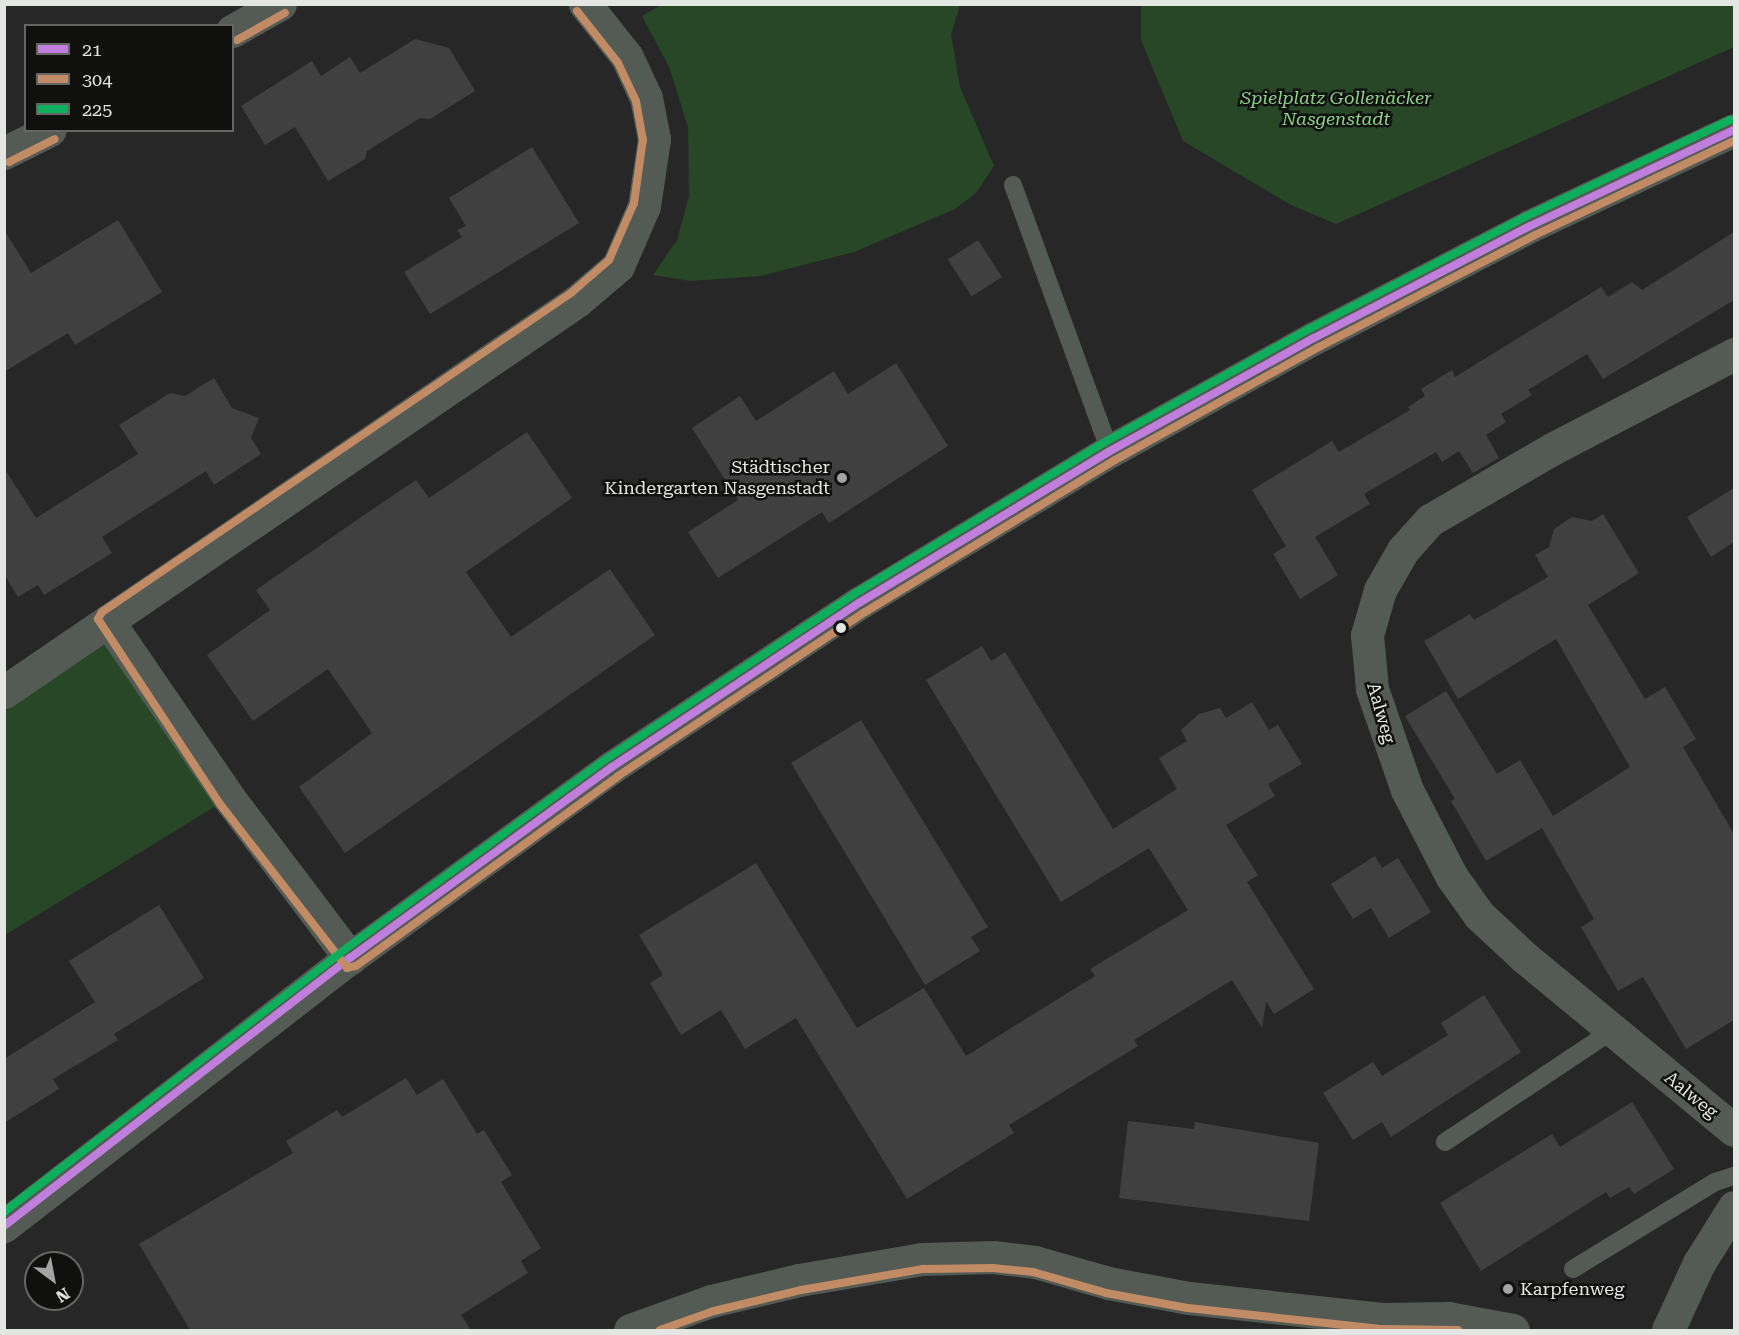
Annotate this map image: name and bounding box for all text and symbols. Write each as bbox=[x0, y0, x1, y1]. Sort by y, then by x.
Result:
legend bbox=[24, 24, 234, 132]
text: 21 bbox=[82, 39, 102, 60]
text: 304 bbox=[82, 69, 112, 90]
park label: Spielplatz Gollenäcker Nasgenstadt bbox=[1240, 88, 1432, 130]
text: 225 bbox=[82, 99, 112, 120]
place label: Städtischer Kindergarten Nasgenstadt bbox=[604, 457, 830, 500]
marker: Städtischer Kindergarten Nasgenstadt bbox=[835, 471, 849, 485]
unlabelled marker bbox=[835, 622, 847, 634]
street label: Aalweg bbox=[1362, 680, 1400, 746]
street label: Aalweg bbox=[1660, 1067, 1722, 1123]
north arrow bbox=[24, 1251, 84, 1311]
place label: Karpfenweg bbox=[1520, 1278, 1624, 1300]
marker: Karpfenweg bbox=[1501, 1282, 1515, 1296]
text: N bbox=[52, 1284, 73, 1306]

